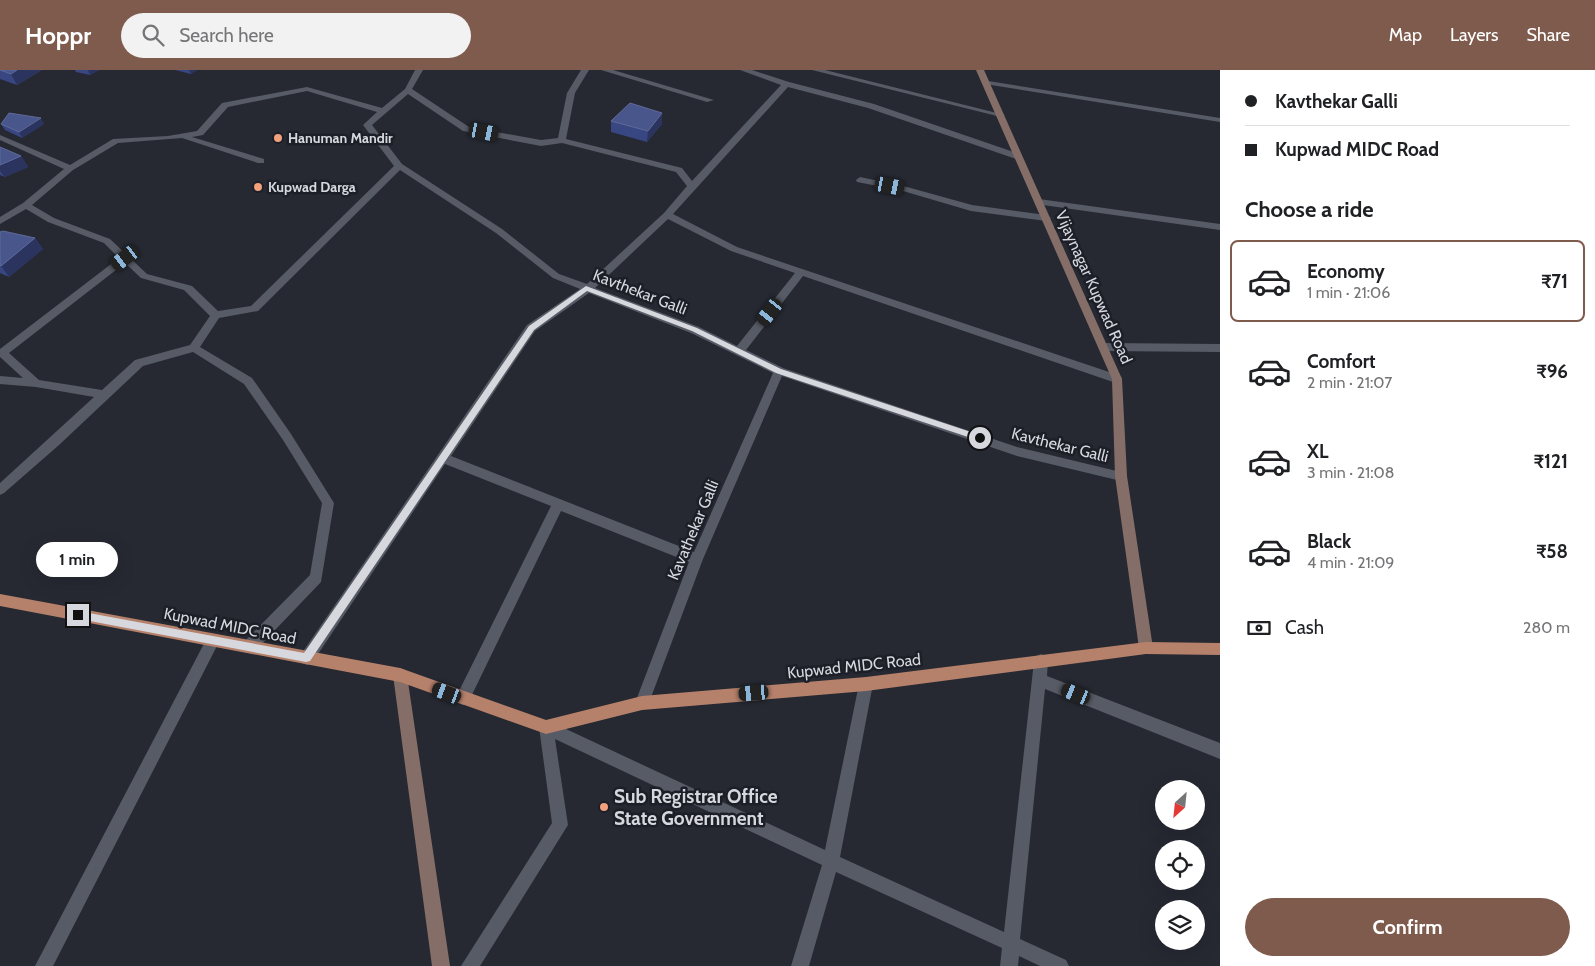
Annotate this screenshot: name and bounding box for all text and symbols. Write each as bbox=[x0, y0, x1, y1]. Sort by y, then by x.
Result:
search box bbox=[121, 13, 471, 58]
text: Hoppr bbox=[25, 21, 91, 50]
icon: search bbox=[139, 21, 167, 49]
text: Search here bbox=[179, 24, 274, 47]
text: Map bbox=[1389, 24, 1422, 46]
text: Layers bbox=[1450, 24, 1499, 46]
text: Share bbox=[1527, 24, 1570, 46]
text: Kavthekar Galli bbox=[1275, 90, 1398, 113]
car bbox=[467, 122, 500, 142]
place label: Hanuman Mandir bbox=[288, 129, 393, 147]
marker: Hanuman Mandir bbox=[272, 132, 284, 144]
text: Kupwad MIDC Road bbox=[1275, 138, 1439, 161]
car bbox=[873, 176, 906, 196]
place label: Kupwad Darga bbox=[268, 178, 356, 196]
marker: Kupwad Darga bbox=[252, 181, 264, 193]
text: Choose a ride bbox=[1245, 196, 1374, 223]
street label: Vijaynagar Kupwad Road bbox=[1052, 207, 1136, 367]
car bbox=[108, 243, 141, 273]
icon: car bbox=[1247, 259, 1292, 304]
text: Economy bbox=[1307, 260, 1385, 283]
street label: Kavthekar Galli bbox=[590, 265, 690, 319]
text: ₹71 bbox=[1541, 270, 1568, 293]
text: 1 min · 21:06 bbox=[1307, 283, 1390, 302]
car bbox=[754, 296, 785, 328]
icon: car bbox=[1247, 349, 1292, 394]
text: Comfort bbox=[1307, 350, 1376, 373]
text: ₹96 bbox=[1536, 360, 1568, 383]
text: 2 min · 21:07 bbox=[1307, 373, 1392, 392]
street label: Kavthekar Galli bbox=[1009, 424, 1111, 466]
route start bbox=[969, 427, 991, 449]
icon: car bbox=[1247, 439, 1292, 484]
text: XL bbox=[1307, 440, 1328, 463]
text: ₹121 bbox=[1534, 450, 1568, 473]
text: 3 min · 21:08 bbox=[1307, 463, 1394, 482]
street label: Kavathekar Galli bbox=[663, 477, 723, 583]
icon: car bbox=[1247, 529, 1292, 574]
text: Black bbox=[1307, 530, 1351, 553]
text: ₹58 bbox=[1536, 540, 1568, 563]
callout: 1 min bbox=[37, 542, 119, 578]
text: 1 min bbox=[59, 550, 95, 569]
text: 4 min · 21:09 bbox=[1307, 553, 1394, 572]
route end bbox=[67, 604, 89, 626]
street label: Kupwad MIDC Road bbox=[162, 604, 298, 648]
icon: cash bbox=[1245, 614, 1273, 642]
text: Cash bbox=[1285, 616, 1324, 639]
text: 280 m bbox=[1523, 618, 1570, 637]
street label: Kupwad MIDC Road bbox=[786, 650, 922, 682]
car bbox=[430, 681, 463, 705]
car bbox=[1059, 681, 1092, 707]
car bbox=[738, 684, 769, 702]
north arrow bbox=[1155, 780, 1205, 830]
map controls bbox=[1155, 780, 1205, 950]
place label: Sub Registrar Office State Government bbox=[614, 785, 778, 830]
marker: Sub Registrar Office State Government bbox=[598, 801, 610, 813]
button: locate bbox=[1155, 840, 1205, 890]
button: Confirm bbox=[1245, 898, 1570, 956]
button: layers bbox=[1155, 900, 1205, 950]

